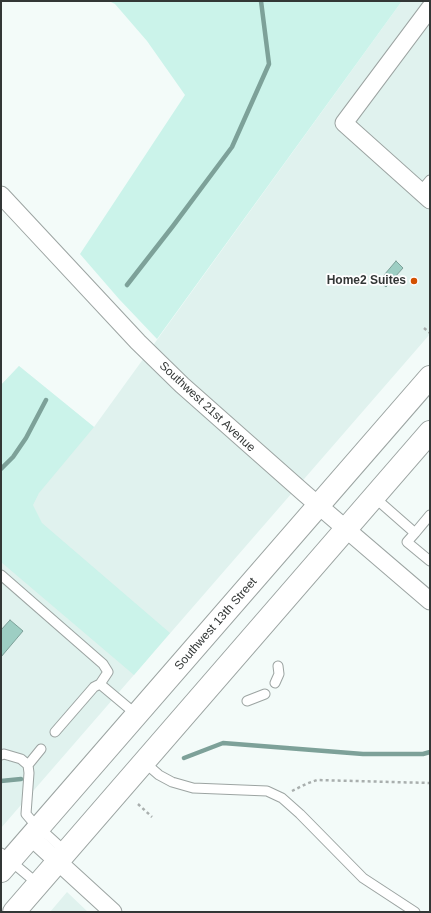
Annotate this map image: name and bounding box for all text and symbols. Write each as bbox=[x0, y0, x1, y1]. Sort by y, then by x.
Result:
place label: Home2 Suites bbox=[327, 274, 406, 288]
marker: Home2 Suites bbox=[409, 276, 419, 286]
street label: Southwest 21st Avenue bbox=[156, 359, 258, 455]
street label: Southwest 13th Street bbox=[172, 575, 260, 673]

